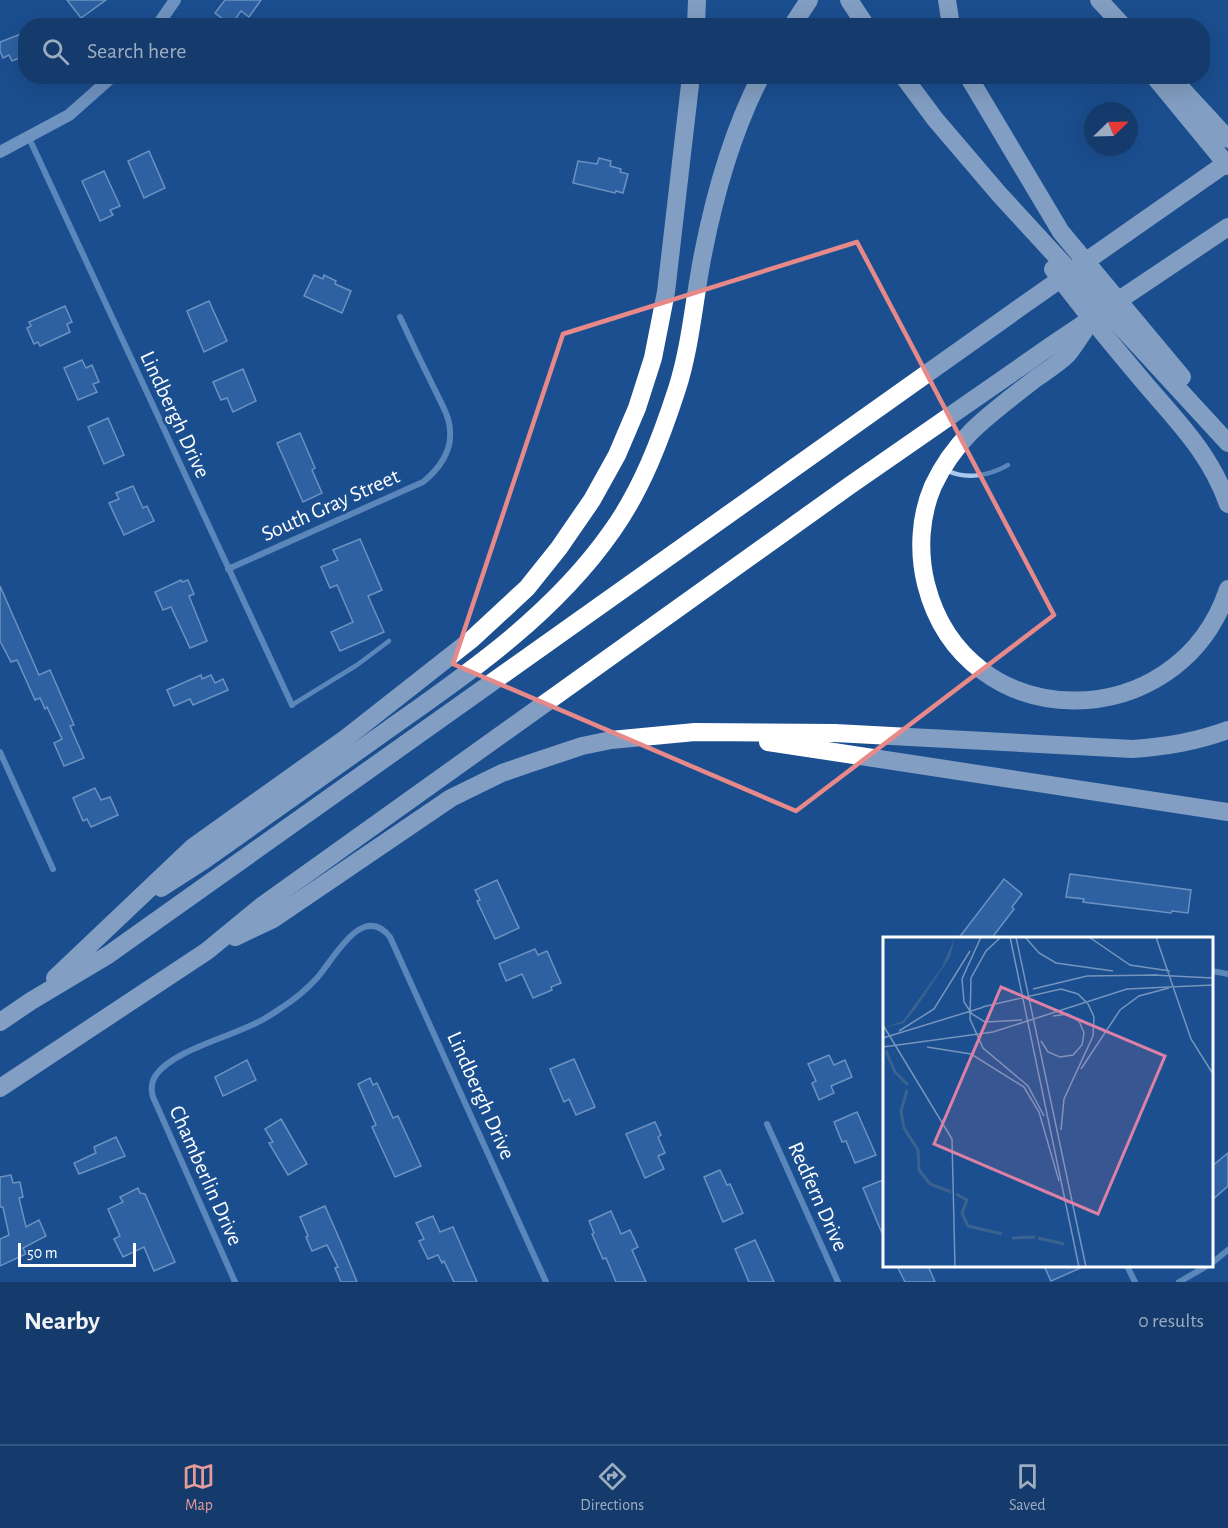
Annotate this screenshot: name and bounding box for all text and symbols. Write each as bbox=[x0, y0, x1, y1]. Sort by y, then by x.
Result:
search box bbox=[18, 18, 1210, 84]
icon: search bbox=[39, 35, 72, 68]
text: Search here bbox=[87, 40, 186, 62]
north arrow bbox=[1084, 102, 1138, 156]
street label: Lindbergh Drive bbox=[136, 348, 214, 481]
street label: South Gray Street bbox=[258, 465, 403, 545]
inset map bbox=[883, 937, 1213, 1267]
street label: Lindbergh Drive bbox=[443, 1028, 519, 1163]
street label: Chamberlin Drive bbox=[165, 1102, 247, 1249]
street label: Redfern Drive bbox=[784, 1138, 852, 1254]
scale bar bbox=[18, 1240, 136, 1268]
text: 50 m bbox=[27, 1245, 58, 1261]
text: Nearby bbox=[24, 1308, 100, 1334]
text: 0 results bbox=[1138, 1311, 1204, 1331]
tab: Map bbox=[182, 1460, 215, 1515]
tab: Directions bbox=[580, 1460, 644, 1515]
tab: Saved bbox=[1009, 1460, 1046, 1515]

